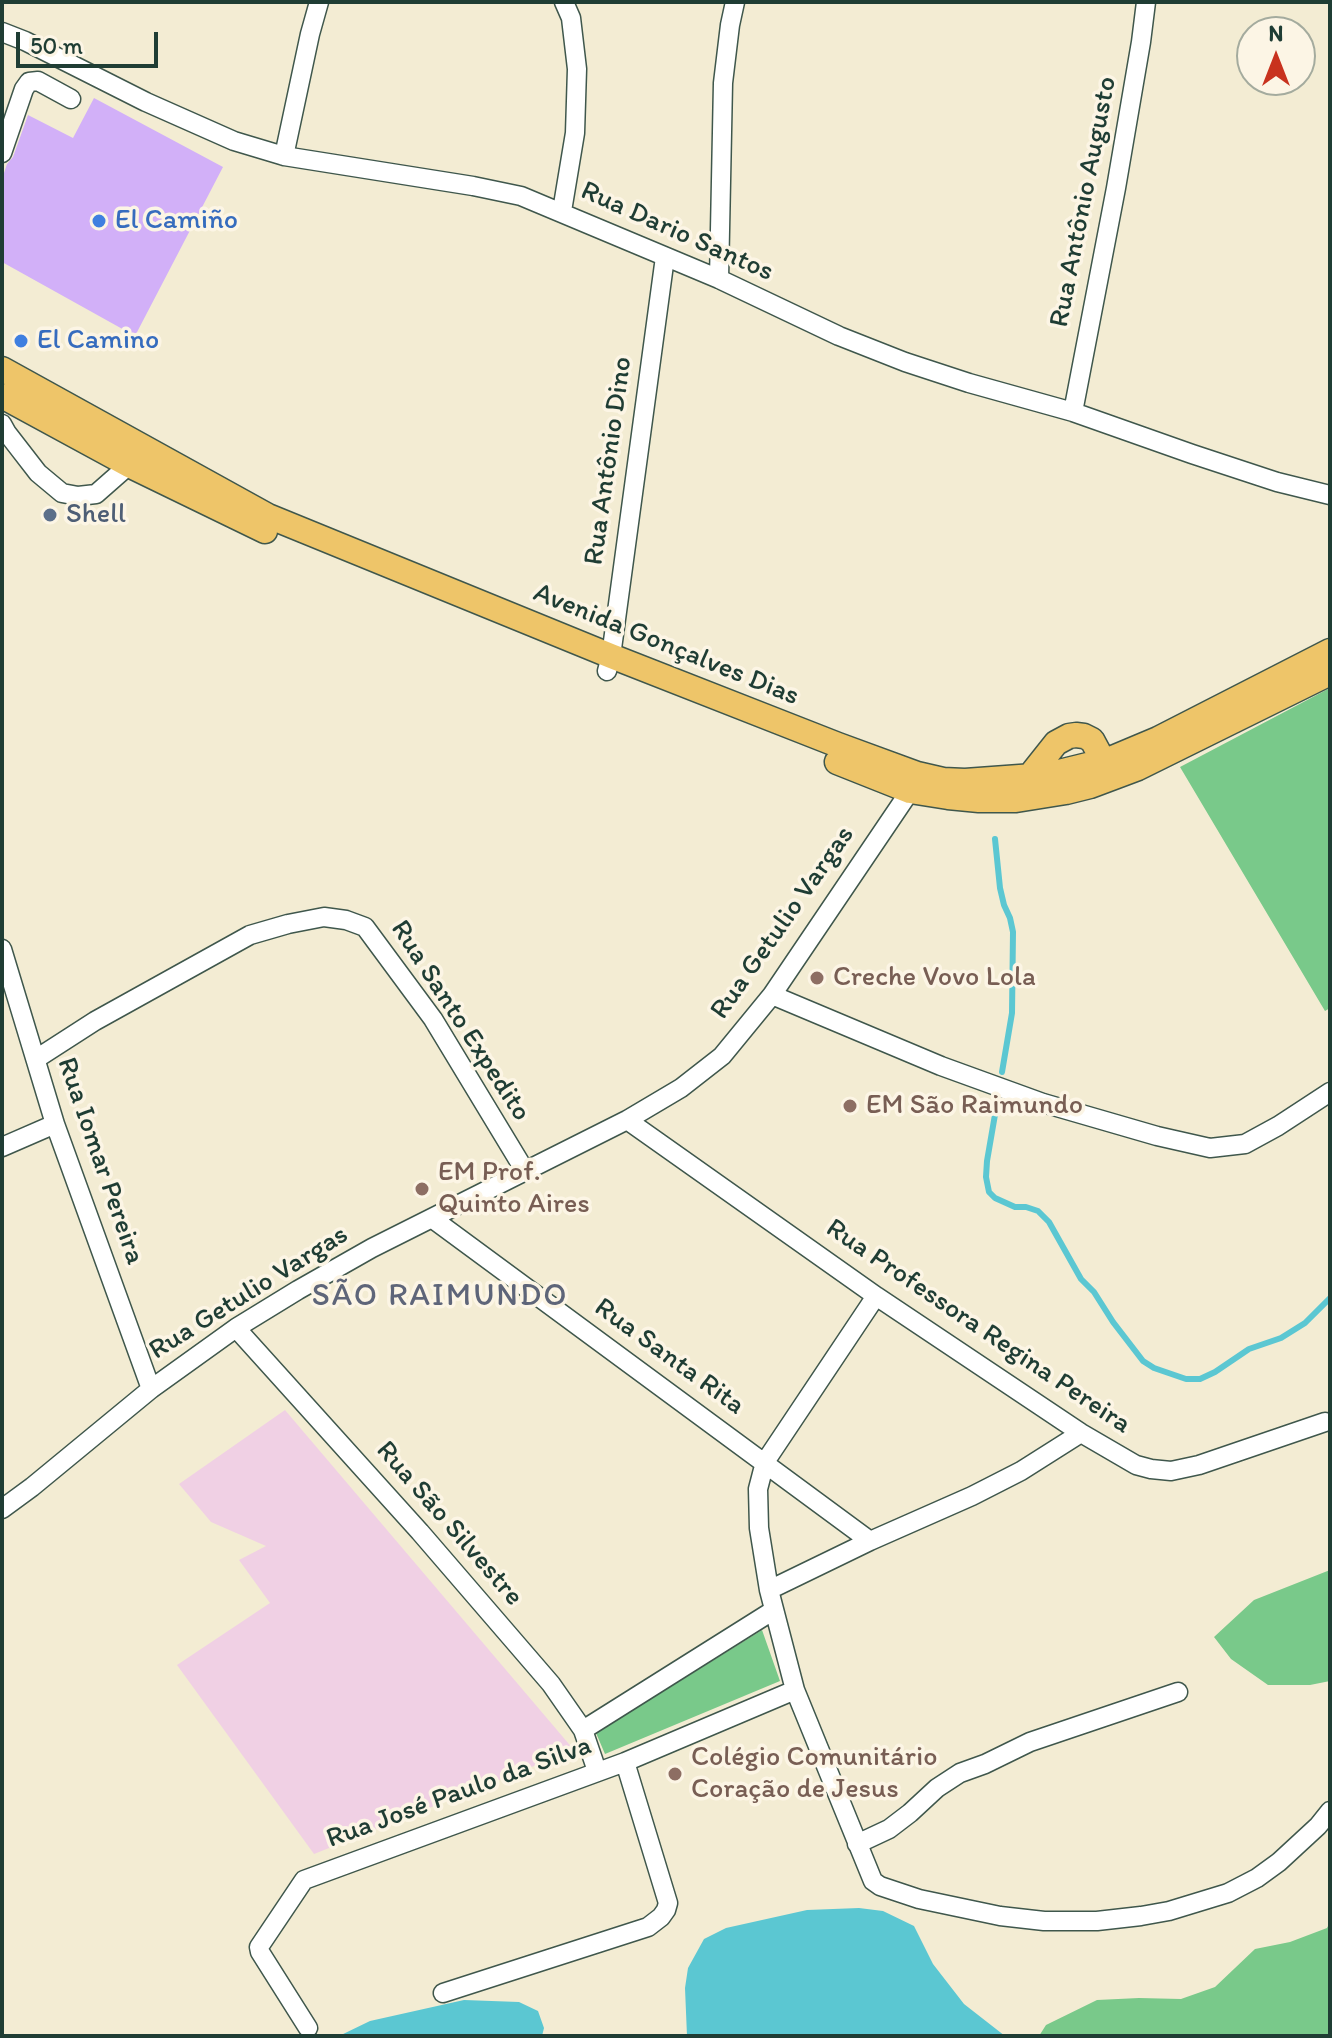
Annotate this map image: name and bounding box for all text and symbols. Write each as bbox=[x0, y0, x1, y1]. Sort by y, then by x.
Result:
scale bar bbox=[20, 16, 162, 66]
north arrow bbox=[1236, 16, 1316, 96]
text: N bbox=[1269, 20, 1283, 47]
text: 50 m bbox=[30, 31, 83, 60]
street label: Rua Antônio Augusto bbox=[1043, 74, 1125, 330]
street label: Rua Dario Santos bbox=[575, 174, 779, 290]
place label: El Camiño bbox=[115, 204, 238, 238]
marker: El Camiño bbox=[90, 212, 108, 230]
place label: El Camino bbox=[37, 324, 159, 358]
marker: El Camino bbox=[12, 332, 30, 350]
street label: Rua Antônio Dino bbox=[578, 355, 640, 567]
place label: Shell bbox=[66, 498, 126, 532]
marker: Shell bbox=[41, 506, 59, 524]
street label: Avenida Gonçalves Dias bbox=[528, 576, 804, 714]
street label: Rua Getulio Vargas bbox=[704, 820, 862, 1026]
street label: Rua Santo Expedito bbox=[383, 914, 537, 1128]
place label: Creche Vovo Lola bbox=[833, 961, 1036, 995]
marker: Creche Vovo Lola bbox=[808, 969, 826, 987]
street label: Rua Iomar Pereira bbox=[49, 1053, 151, 1269]
place label: EM São Raimundo bbox=[866, 1089, 1083, 1123]
marker: EM São Raimundo bbox=[841, 1097, 859, 1115]
place label: EM Prof. Quinto Aires bbox=[438, 1156, 590, 1222]
marker: EM Prof. Quinto Aires bbox=[413, 1180, 431, 1198]
street label: Rua Professora Regina Pereira bbox=[819, 1212, 1137, 1442]
street label: Rua Getulio Vargas bbox=[143, 1218, 355, 1368]
district label: SÃO RAIMUNDO bbox=[313, 1278, 567, 1316]
street label: Rua Santa Rita bbox=[587, 1291, 751, 1423]
street label: Rua São Silvestre bbox=[368, 1435, 530, 1613]
street label: Rua José Paulo da Silva bbox=[322, 1729, 596, 1857]
place label: Colégio Comunitário Coração de Jesus bbox=[691, 1741, 937, 1807]
marker: Colégio Comunitário Coração de Jesus bbox=[666, 1765, 684, 1783]

